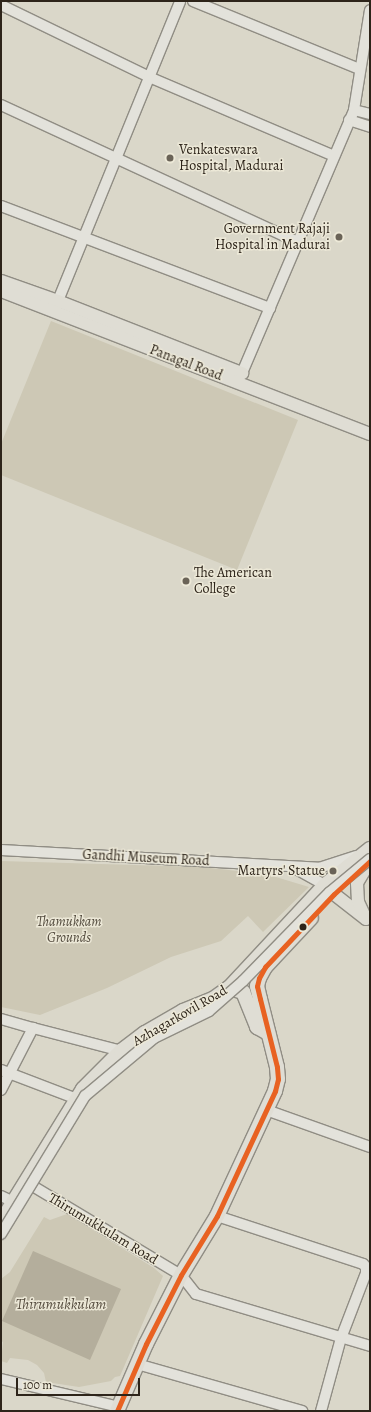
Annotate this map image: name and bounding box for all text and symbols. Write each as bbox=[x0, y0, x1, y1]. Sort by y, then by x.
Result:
place label: Venkateswara Hospital, Madurai bbox=[179, 142, 284, 174]
marker: Venkateswara Hospital, Madurai bbox=[164, 152, 176, 164]
place label: Government Rajaji Hospital in Madurai bbox=[215, 221, 330, 254]
marker: Government Rajaji Hospital in Madurai bbox=[333, 231, 345, 243]
street label: Panagal Road bbox=[147, 341, 225, 385]
place label: The American College bbox=[194, 565, 272, 598]
marker: The American College bbox=[181, 576, 191, 586]
street label: Gandhi Museum Road bbox=[82, 846, 210, 870]
place label: Martyrs' Statue bbox=[237, 863, 325, 879]
marker: Martyrs' Statue bbox=[328, 866, 338, 876]
park label: Thamukkam Grounds bbox=[36, 914, 102, 946]
unlabelled marker bbox=[298, 922, 308, 932]
street label: Azhagarkovil Road bbox=[130, 982, 230, 1050]
street label: Thirumukkulam Road bbox=[45, 1190, 161, 1268]
water label: Thirumukkulam bbox=[16, 1296, 106, 1314]
scale bar bbox=[18, 1370, 142, 1396]
text: 100 m bbox=[23, 1377, 52, 1393]

